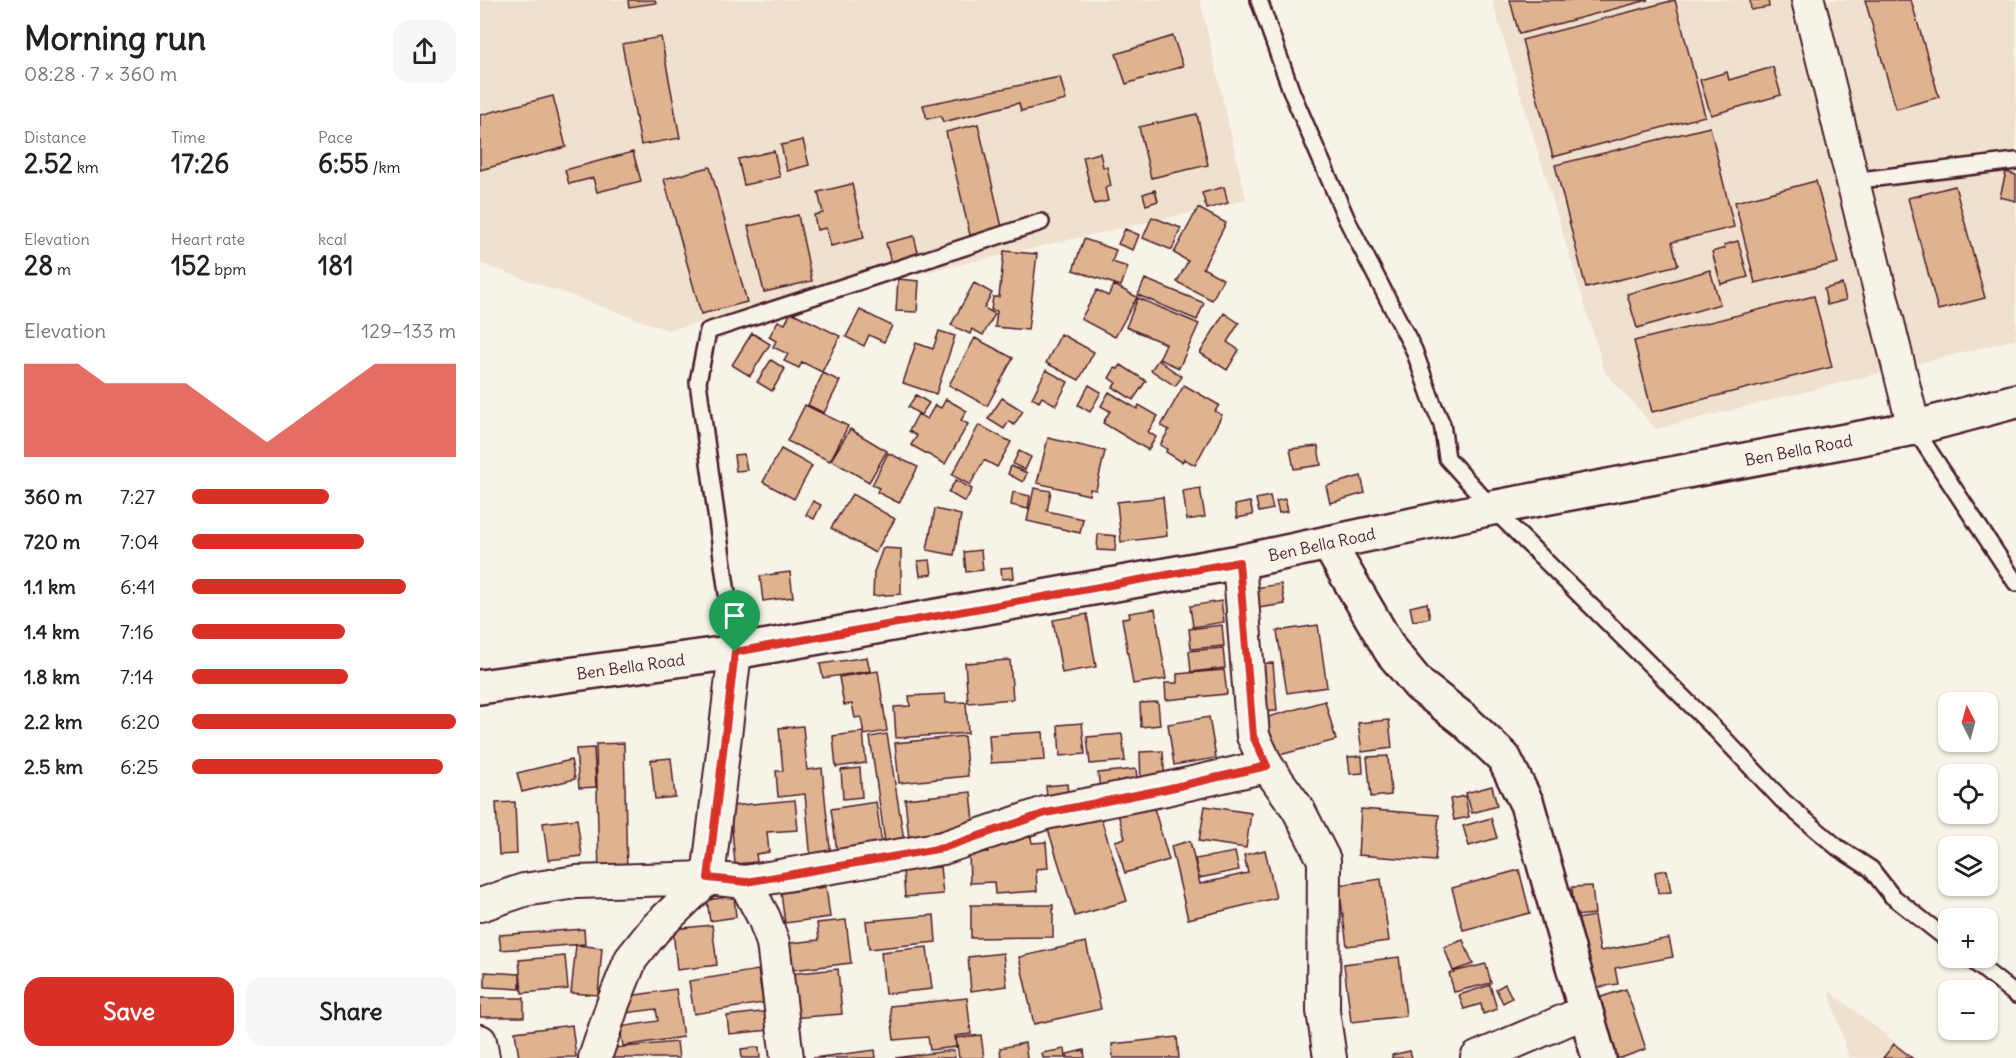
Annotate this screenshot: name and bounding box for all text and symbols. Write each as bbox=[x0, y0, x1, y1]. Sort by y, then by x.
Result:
text: Morning run bbox=[24, 17, 206, 59]
button: share bbox=[393, 20, 456, 83]
text: 08:28 · 7 × 360 m bbox=[24, 61, 177, 86]
text: Distance bbox=[24, 127, 86, 147]
text: Time bbox=[171, 127, 206, 147]
text: Pace bbox=[318, 127, 353, 147]
text: 2.52 bbox=[24, 147, 73, 180]
text: 17:26 bbox=[171, 147, 229, 180]
text: 6:55 bbox=[318, 147, 369, 180]
text: km bbox=[73, 157, 99, 177]
text: /km bbox=[369, 157, 401, 177]
text: Elevation bbox=[24, 229, 90, 249]
text: Heart rate bbox=[171, 229, 245, 249]
text: kcal bbox=[318, 229, 347, 249]
text: 28 bbox=[24, 249, 53, 282]
text: 152 bbox=[171, 249, 211, 282]
text: 181 bbox=[318, 249, 354, 282]
text: m bbox=[53, 259, 71, 279]
text: bpm bbox=[211, 259, 246, 279]
text: Elevation bbox=[24, 318, 106, 343]
text: 129–133 m bbox=[361, 318, 456, 343]
street label: Ben Bella Road bbox=[1743, 430, 1854, 470]
text: 360 m bbox=[24, 484, 82, 509]
text: 7:27 bbox=[120, 484, 155, 509]
street label: Ben Bella Road bbox=[1266, 523, 1377, 565]
text: 720 m bbox=[24, 529, 80, 554]
text: 7:04 bbox=[120, 529, 159, 554]
text: 1.1 km bbox=[24, 574, 76, 599]
text: 6:41 bbox=[120, 574, 155, 599]
pin bbox=[709, 590, 760, 652]
icon: arrive bbox=[718, 599, 751, 632]
text: 1.4 km bbox=[24, 619, 80, 644]
text: 7:16 bbox=[120, 619, 154, 644]
street label: Ben Bella Road bbox=[575, 649, 686, 684]
text: 1.8 km bbox=[24, 664, 80, 689]
text: 7:14 bbox=[120, 664, 154, 689]
north arrow bbox=[1938, 692, 1998, 752]
map controls bbox=[1938, 692, 1998, 1040]
text: 2.2 km bbox=[24, 709, 83, 734]
text: 6:20 bbox=[120, 709, 160, 734]
text: 2.5 km bbox=[24, 754, 83, 779]
text: 6:25 bbox=[120, 754, 159, 779]
button: locate bbox=[1938, 764, 1998, 824]
button: layers bbox=[1938, 836, 1998, 896]
button: + bbox=[1938, 908, 1998, 968]
button: Save bbox=[24, 977, 234, 1046]
button: Share bbox=[246, 977, 456, 1046]
button: − bbox=[1938, 980, 1998, 1040]

